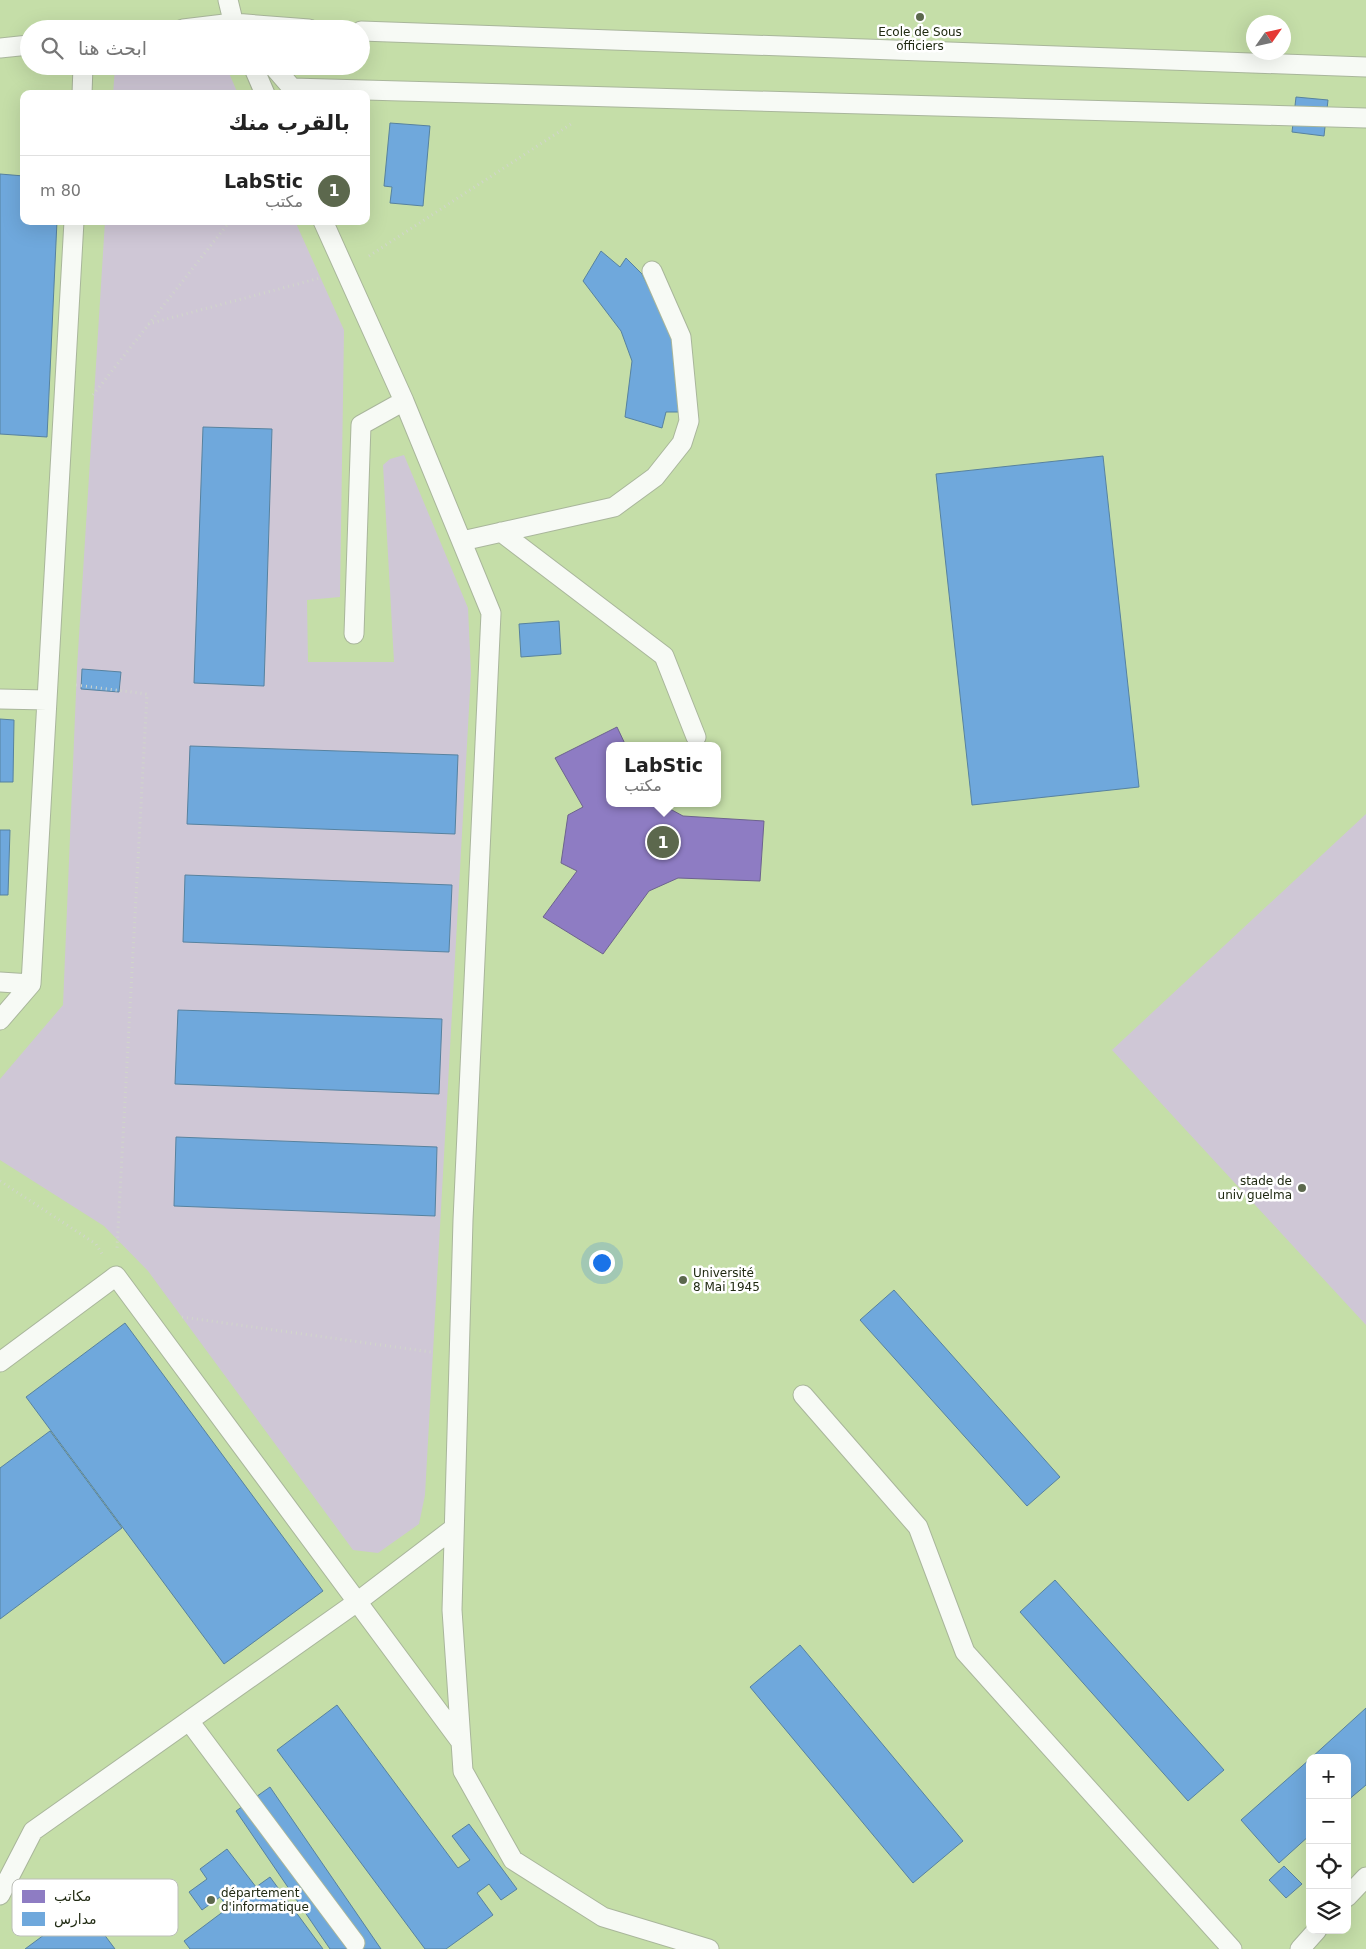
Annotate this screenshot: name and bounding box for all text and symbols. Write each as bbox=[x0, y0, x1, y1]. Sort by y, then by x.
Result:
marker: Ecole de Sous officiers bbox=[914, 11, 926, 23]
north arrow bbox=[1246, 15, 1291, 60]
search box bbox=[20, 20, 370, 75]
place label: Ecole de Sous officiers bbox=[878, 25, 962, 53]
icon: search bbox=[38, 34, 66, 62]
text: ابحث هنا bbox=[78, 37, 147, 59]
text: بالقرب منك bbox=[229, 111, 350, 135]
text: LabStic bbox=[224, 170, 303, 192]
text: 80 m bbox=[40, 181, 81, 200]
text: 1 bbox=[328, 181, 340, 200]
text: مكتب bbox=[265, 192, 303, 211]
popup bbox=[606, 742, 721, 807]
text: LabStic bbox=[624, 754, 703, 776]
text: مكتب bbox=[624, 776, 662, 795]
pin: 1 bbox=[647, 823, 679, 861]
place label: stade de univ guelma bbox=[1218, 1174, 1292, 1202]
marker: stade de univ guelma bbox=[1296, 1182, 1308, 1194]
your location bbox=[589, 1250, 615, 1276]
place label: Université 8 Mai 1945 bbox=[693, 1266, 760, 1294]
marker: Université 8 Mai 1945 bbox=[677, 1274, 689, 1286]
map controls bbox=[1306, 1754, 1351, 1934]
button: + bbox=[1306, 1754, 1351, 1799]
button: − bbox=[1306, 1799, 1351, 1844]
button: locate bbox=[1306, 1844, 1351, 1889]
legend bbox=[12, 1879, 178, 1936]
place label: département d'informatique bbox=[221, 1886, 309, 1914]
text: مكاتب bbox=[54, 1888, 91, 1904]
button: layers bbox=[1306, 1889, 1351, 1934]
marker: département d'informatique bbox=[205, 1894, 217, 1906]
text: مدارس bbox=[54, 1911, 97, 1928]

